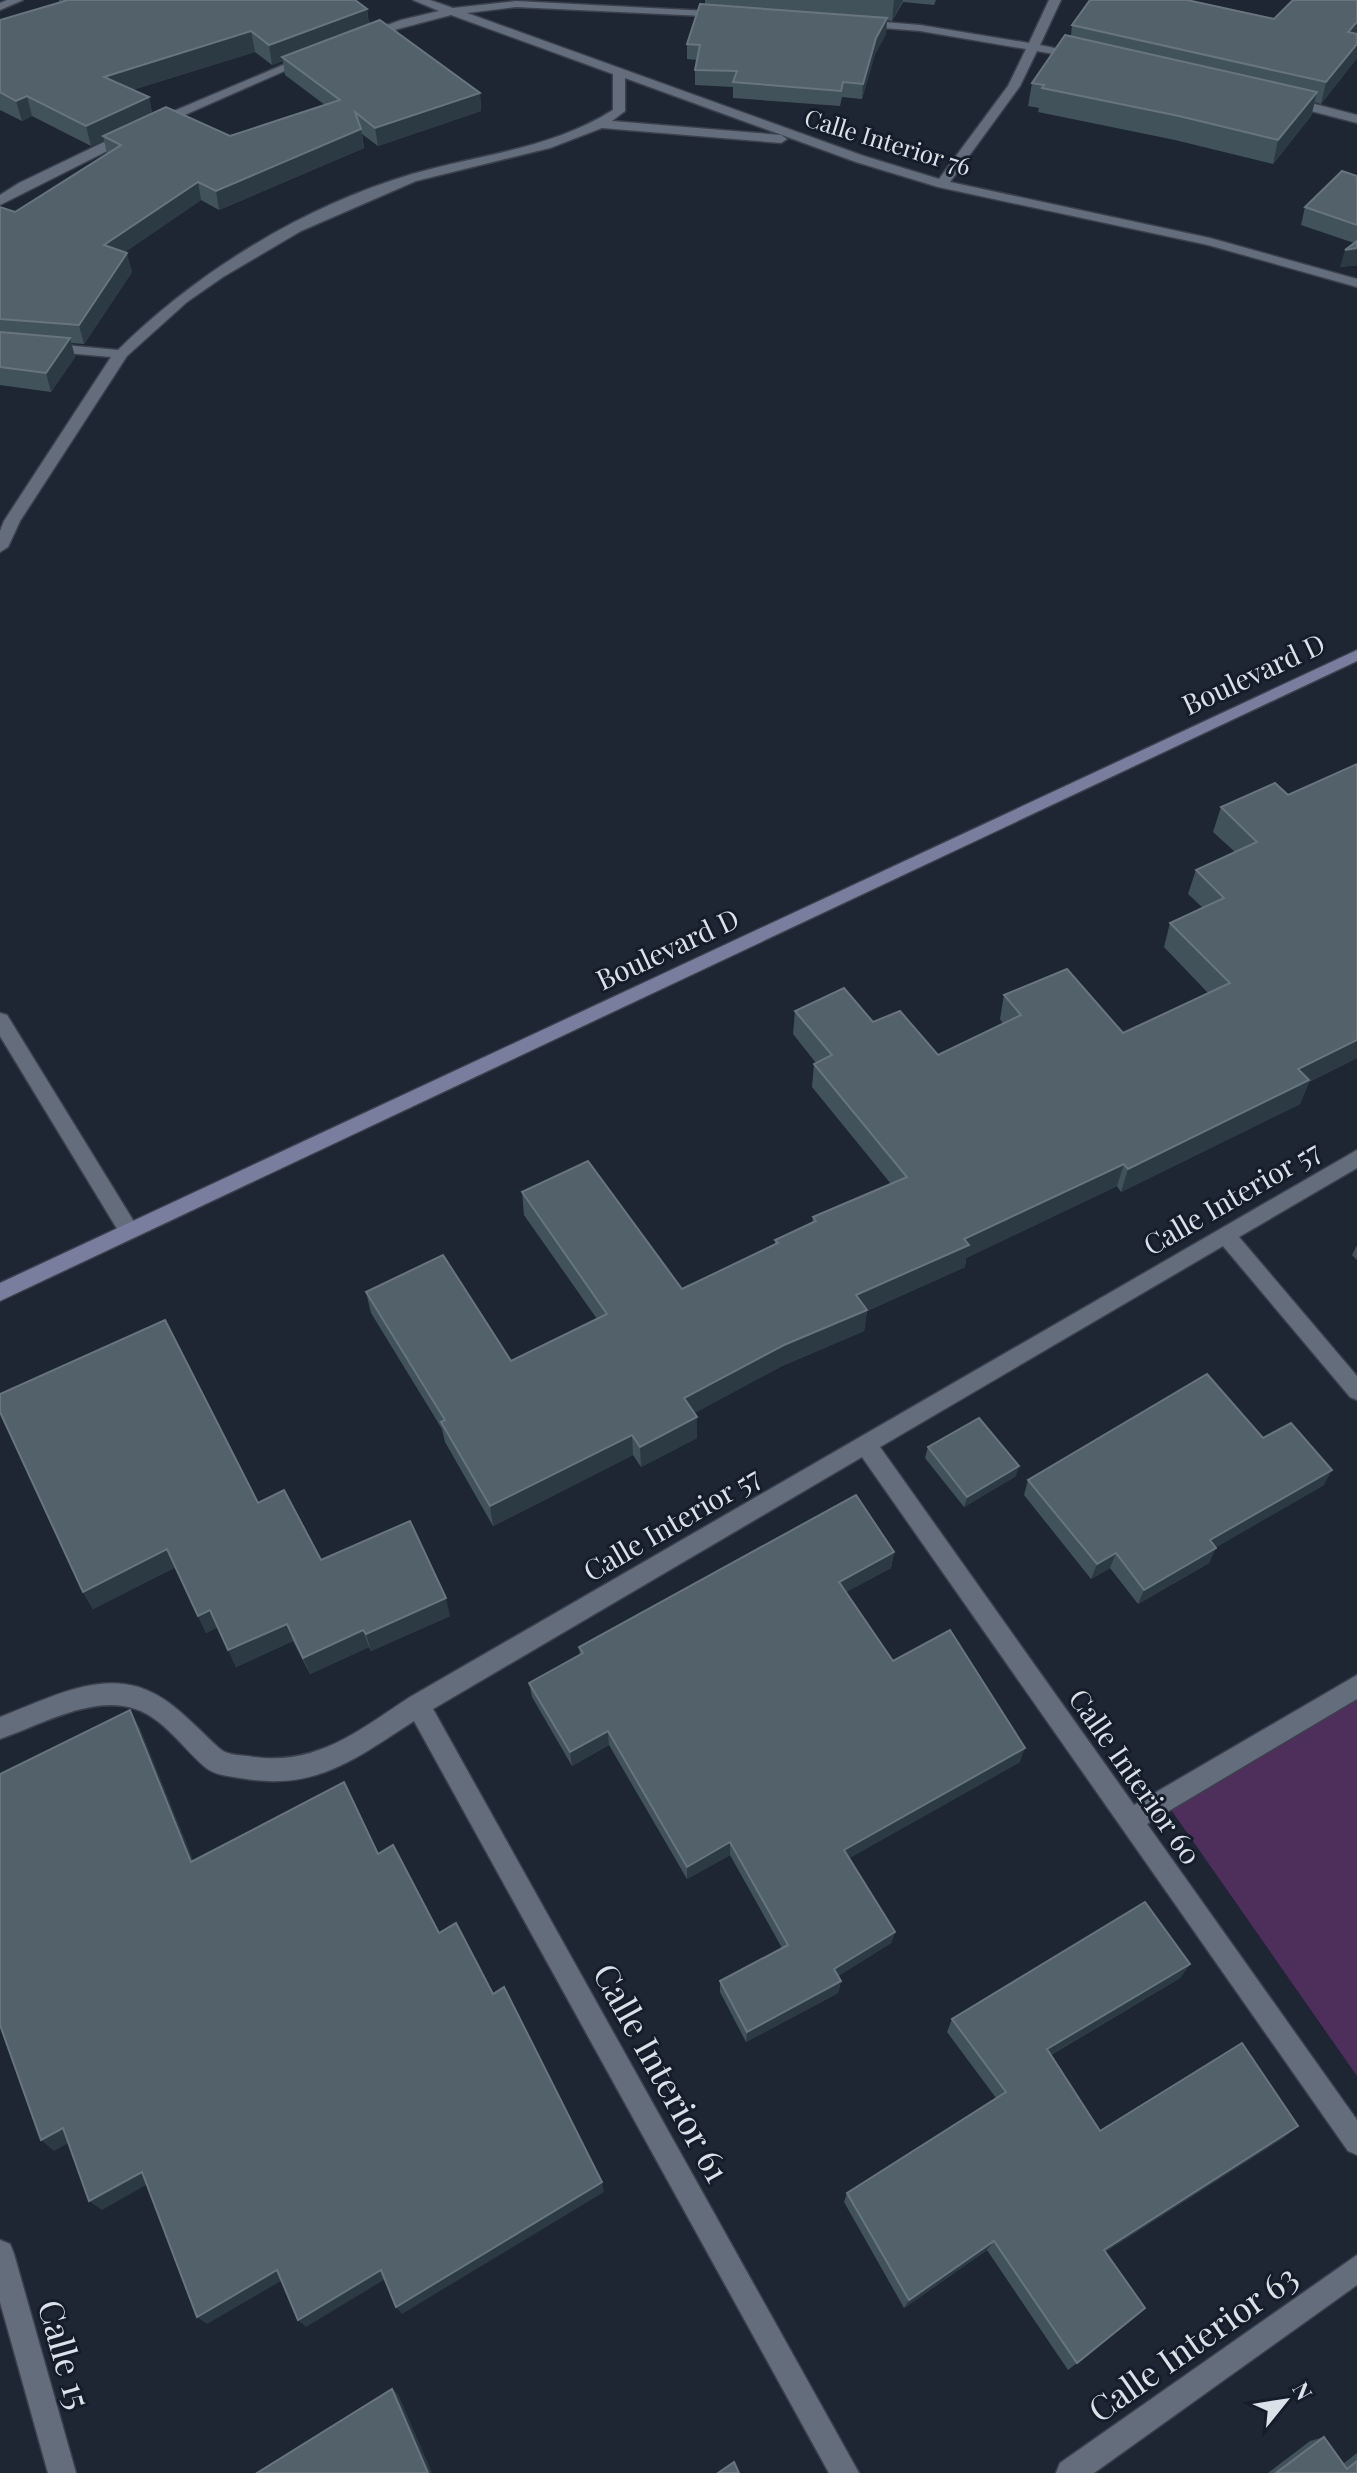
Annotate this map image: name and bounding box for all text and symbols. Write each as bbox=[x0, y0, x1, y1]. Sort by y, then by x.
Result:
street label: Calle Interior 76 bbox=[801, 101, 975, 181]
street label: Boulevard D bbox=[1176, 624, 1330, 722]
street label: Boulevard D bbox=[590, 899, 744, 997]
street label: Calle Interior 57 bbox=[1136, 1131, 1327, 1263]
street label: Calle Interior 57 bbox=[576, 1457, 767, 1589]
street label: Calle Interior 60 bbox=[1062, 1681, 1210, 1871]
street label: Calle Interior 61 bbox=[584, 1955, 742, 2189]
street label: Calle Interior 63 bbox=[1078, 2253, 1306, 2431]
street label: Calle 15 bbox=[29, 2294, 103, 2414]
north arrow bbox=[1245, 2361, 1325, 2441]
text: N bbox=[1286, 2376, 1320, 2405]

